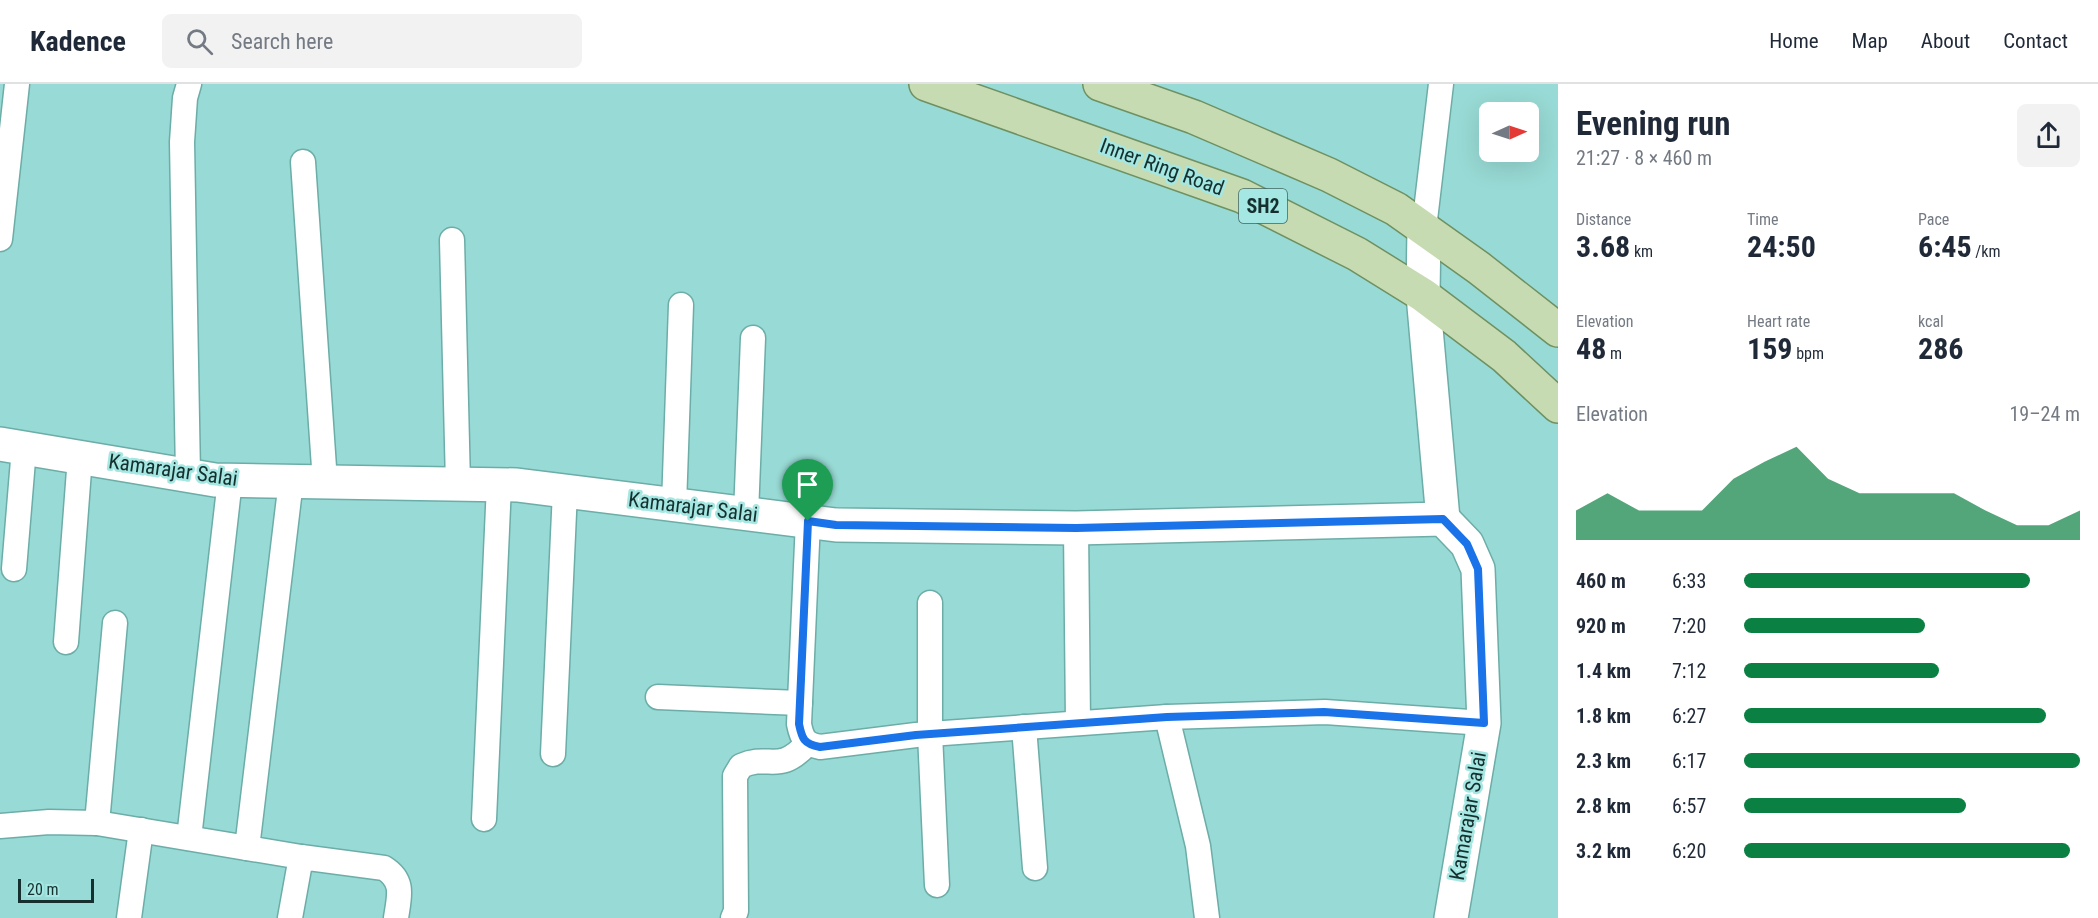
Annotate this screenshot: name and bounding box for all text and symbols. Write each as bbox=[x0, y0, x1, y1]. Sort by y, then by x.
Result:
search box bbox=[162, 14, 582, 68]
text: Kadence bbox=[30, 25, 126, 58]
icon: search bbox=[183, 25, 216, 58]
text: Search here bbox=[231, 29, 333, 54]
text: Home bbox=[1769, 29, 1819, 53]
text: Map bbox=[1852, 29, 1888, 53]
text: About bbox=[1921, 29, 1970, 53]
text: Contact bbox=[2003, 29, 2068, 53]
north arrow bbox=[1479, 102, 1539, 162]
map controls bbox=[1479, 102, 1539, 162]
text: Evening run bbox=[1576, 104, 1731, 143]
button: share bbox=[2017, 104, 2080, 167]
street label: Inner Ring Road bbox=[1097, 133, 1227, 201]
text: 21:27 · 8 × 460 m bbox=[1576, 146, 1712, 170]
road number: SH2 bbox=[1239, 189, 1287, 223]
text: Distance bbox=[1576, 210, 1631, 229]
text: Time bbox=[1747, 210, 1779, 229]
text: Pace bbox=[1918, 210, 1949, 229]
text: 3.68 bbox=[1576, 229, 1630, 264]
text: 24:50 bbox=[1747, 229, 1816, 264]
text: 6:45 bbox=[1918, 229, 1972, 264]
text: km bbox=[1630, 242, 1653, 261]
text: /km bbox=[1972, 242, 2001, 261]
text: Elevation bbox=[1576, 312, 1634, 331]
text: Heart rate bbox=[1747, 312, 1810, 331]
text: kcal bbox=[1918, 312, 1944, 331]
text: 48 bbox=[1576, 331, 1606, 366]
text: 159 bbox=[1747, 331, 1792, 366]
text: 286 bbox=[1918, 331, 1963, 366]
text: m bbox=[1606, 344, 1622, 363]
text: bpm bbox=[1792, 344, 1824, 363]
text: Elevation bbox=[1576, 402, 1648, 426]
text: 19–24 m bbox=[2009, 402, 2080, 426]
street label: Kamarajar Salai bbox=[107, 449, 239, 491]
pin bbox=[782, 459, 833, 521]
icon: arrive bbox=[791, 468, 824, 501]
street label: Kamarajar Salai bbox=[627, 487, 759, 527]
text: 460 m bbox=[1576, 569, 1626, 593]
text: 6:33 bbox=[1672, 569, 1706, 593]
text: 920 m bbox=[1576, 614, 1626, 638]
text: 7:20 bbox=[1672, 614, 1706, 638]
text: 1.4 km bbox=[1576, 659, 1631, 683]
text: 7:12 bbox=[1672, 659, 1706, 683]
text: 1.8 km bbox=[1576, 704, 1631, 728]
text: 6:27 bbox=[1672, 704, 1706, 728]
text: 2.3 km bbox=[1576, 749, 1631, 773]
text: 6:17 bbox=[1672, 749, 1706, 773]
street label: Kamarajar Salai bbox=[1445, 750, 1491, 882]
text: 2.8 km bbox=[1576, 794, 1631, 818]
text: 6:57 bbox=[1672, 794, 1706, 818]
text: 3.2 km bbox=[1576, 839, 1631, 863]
text: 6:20 bbox=[1672, 839, 1706, 863]
scale bar bbox=[18, 876, 94, 904]
text: 20 m bbox=[27, 880, 59, 899]

